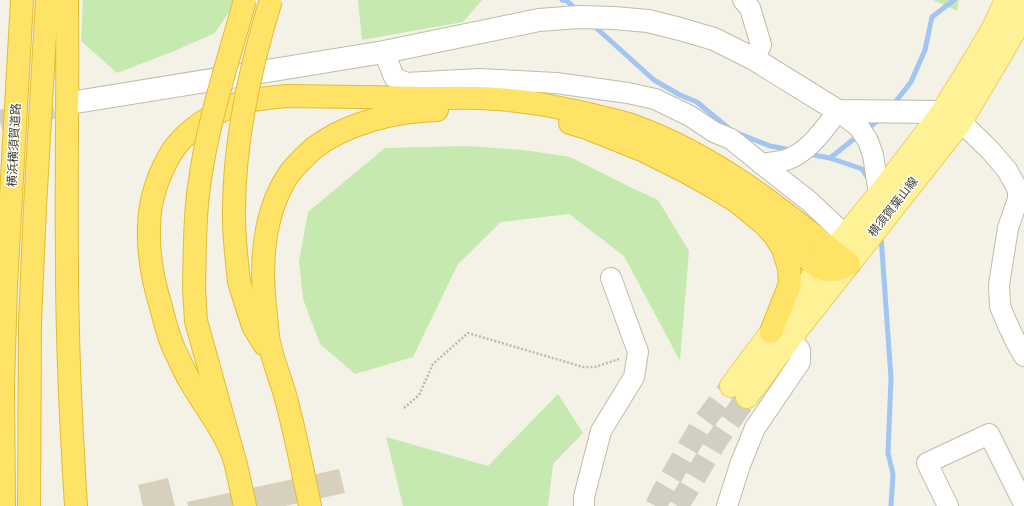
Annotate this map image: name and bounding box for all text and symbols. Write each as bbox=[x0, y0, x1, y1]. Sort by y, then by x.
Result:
street label: 横浜横須賀道路 bbox=[4, 103, 23, 187]
street label: 横須賀葉山線 bbox=[865, 174, 921, 240]

